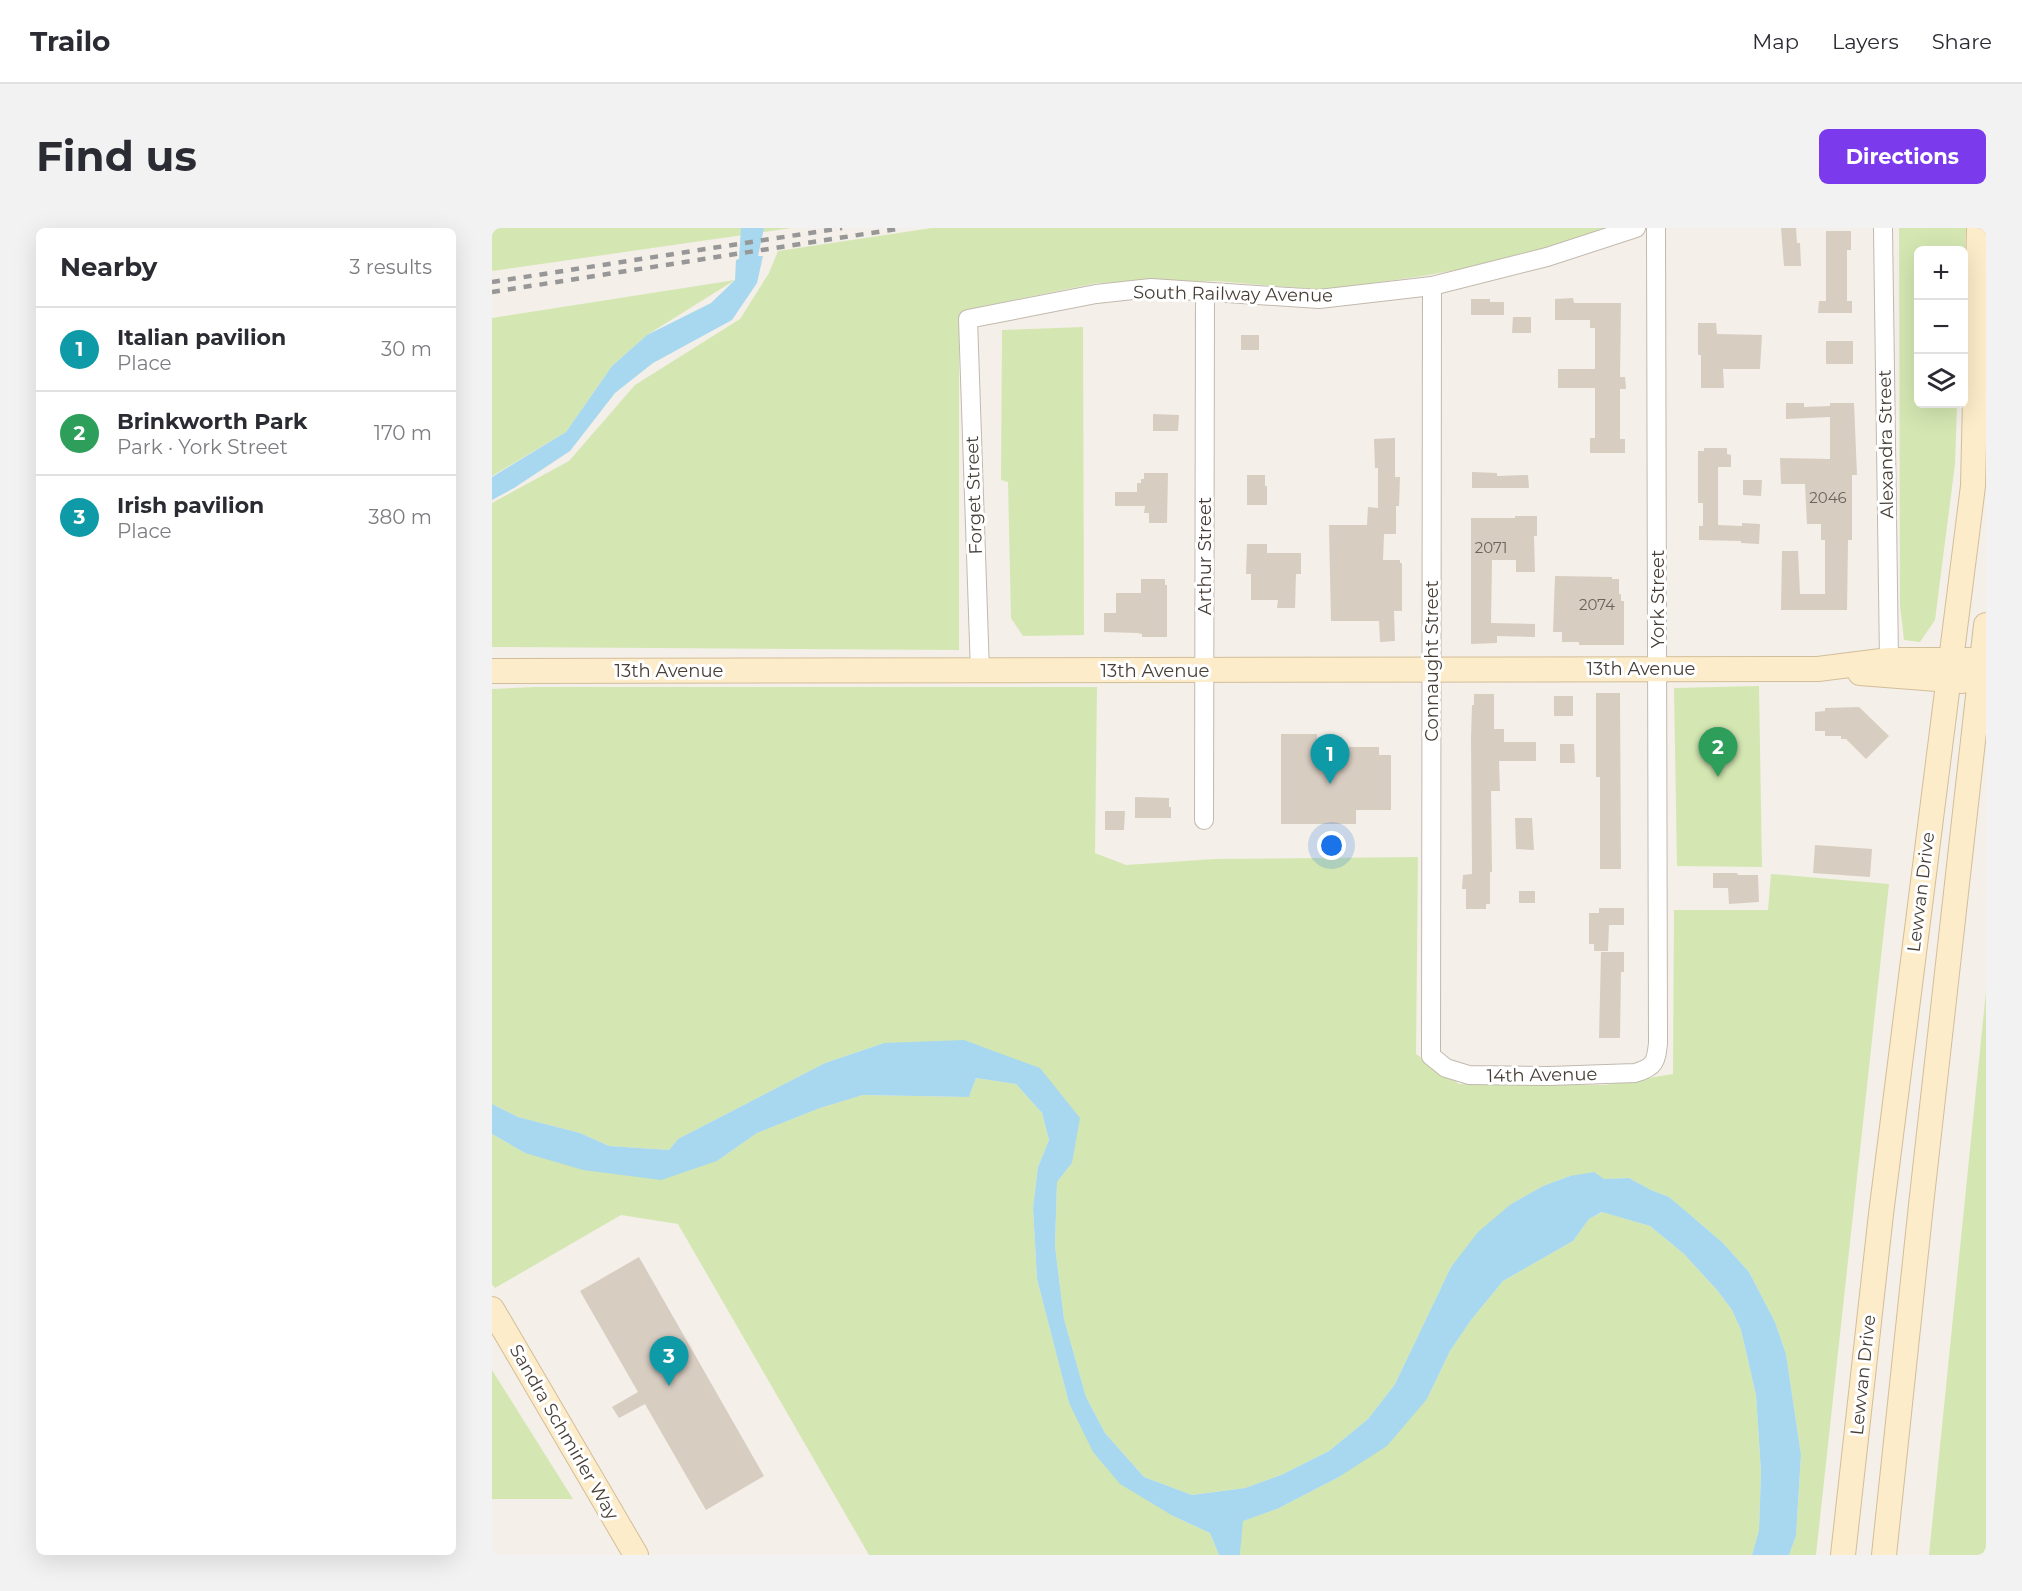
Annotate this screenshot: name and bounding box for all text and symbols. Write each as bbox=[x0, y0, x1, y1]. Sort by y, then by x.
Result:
text: Trailo bbox=[30, 24, 110, 58]
text: Map bbox=[1752, 29, 1799, 54]
text: Layers bbox=[1832, 29, 1899, 54]
text: Share bbox=[1932, 29, 1992, 54]
button: Directions bbox=[1819, 129, 1986, 184]
text: Find us bbox=[36, 130, 197, 182]
map controls bbox=[1914, 246, 1968, 408]
button: + bbox=[1914, 246, 1968, 300]
text: Nearby bbox=[60, 251, 157, 283]
text: 3 results bbox=[349, 255, 432, 279]
street label: South Railway Avenue bbox=[1133, 281, 1333, 307]
button: − bbox=[1914, 300, 1968, 354]
text: Italian pavilion bbox=[117, 324, 286, 351]
text: 1 bbox=[76, 337, 83, 361]
text: 30 m bbox=[381, 337, 432, 361]
text: Place bbox=[117, 351, 172, 375]
button: layers bbox=[1914, 354, 1968, 408]
street label: Alexandra Street bbox=[1874, 369, 1898, 519]
text: Brinkworth Park bbox=[117, 408, 307, 435]
text: 2 bbox=[74, 421, 85, 445]
text: 170 m bbox=[374, 421, 432, 445]
text: Park · York Street bbox=[117, 435, 288, 459]
street label: Forget Street bbox=[961, 435, 987, 555]
house number: 2046 bbox=[1809, 488, 1847, 507]
text: Irish pavilion bbox=[117, 492, 264, 519]
street label: Arthur Street bbox=[1194, 497, 1216, 615]
text: 3 bbox=[74, 505, 85, 529]
text: 380 m bbox=[368, 505, 432, 529]
text: Place bbox=[117, 519, 172, 543]
house number: 2071 bbox=[1475, 538, 1507, 557]
street label: York Street bbox=[1647, 550, 1669, 648]
street label: Connaught Street bbox=[1421, 580, 1443, 742]
house number: 2074 bbox=[1579, 595, 1615, 614]
street label: 13th Avenue bbox=[1587, 658, 1696, 680]
street label: 13th Avenue bbox=[615, 660, 724, 682]
street label: 13th Avenue bbox=[1101, 660, 1210, 682]
pin: 2 bbox=[1698, 728, 1738, 777]
pin: 1 bbox=[1310, 734, 1350, 784]
your location bbox=[1317, 831, 1346, 860]
street label: Lewvan Drive bbox=[1903, 831, 1939, 953]
street label: 14th Avenue bbox=[1487, 1063, 1598, 1087]
street label: Lewvan Drive bbox=[1846, 1314, 1880, 1436]
pin: 3 bbox=[650, 1336, 688, 1386]
street label: Sandra Schmirler Way bbox=[505, 1340, 623, 1524]

